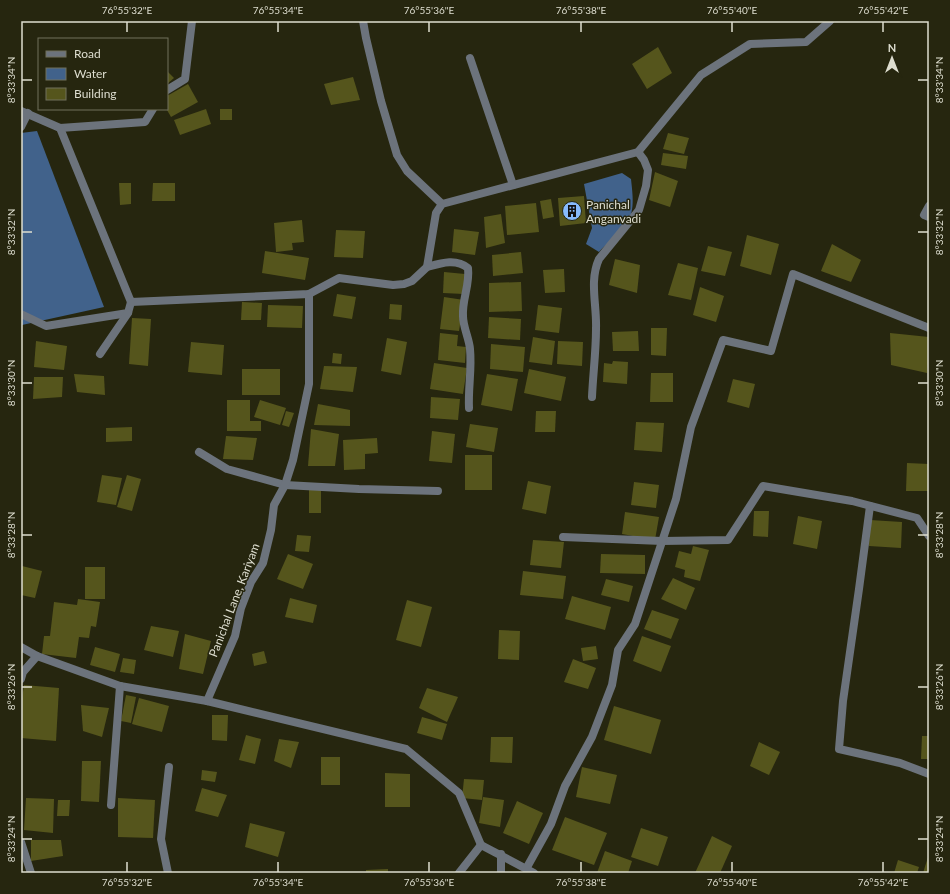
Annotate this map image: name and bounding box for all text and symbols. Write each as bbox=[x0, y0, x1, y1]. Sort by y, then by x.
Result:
text: 76°55'32"E bbox=[102, 4, 152, 16]
text: 76°55'34"E bbox=[253, 4, 303, 16]
text: 76°55'36"E bbox=[404, 4, 454, 16]
text: 76°55'38"E bbox=[556, 4, 606, 16]
text: 76°55'40"E bbox=[707, 4, 757, 16]
text: 76°55'42"E bbox=[858, 4, 908, 16]
legend bbox=[38, 38, 168, 110]
north arrow bbox=[872, 38, 912, 78]
text: N bbox=[888, 41, 896, 54]
text: Road bbox=[74, 46, 101, 61]
text: 8°33'34"N bbox=[5, 57, 17, 103]
text: 8°33'34"N bbox=[933, 57, 945, 103]
text: Water bbox=[74, 66, 107, 81]
text: Building bbox=[74, 86, 117, 101]
place label: Panichal Anganvadi bbox=[586, 197, 641, 226]
building icon: Panichal Anganvadi bbox=[561, 200, 583, 222]
text: 8°33'32"N bbox=[5, 209, 17, 255]
text: 8°33'32"N bbox=[933, 209, 945, 255]
text: 8°33'30"N bbox=[5, 360, 17, 406]
text: 8°33'30"N bbox=[933, 360, 945, 406]
text: 8°33'28"N bbox=[5, 512, 17, 558]
text: 8°33'28"N bbox=[933, 512, 945, 558]
street label: Panichal Lane, Kariyam bbox=[205, 541, 263, 659]
text: 8°33'26"N bbox=[5, 664, 17, 710]
text: 8°33'26"N bbox=[933, 664, 945, 710]
text: 8°33'24"N bbox=[5, 816, 17, 862]
text: 8°33'24"N bbox=[933, 816, 945, 862]
text: 76°55'32"E bbox=[102, 876, 152, 888]
text: 76°55'34"E bbox=[253, 876, 303, 888]
text: 76°55'36"E bbox=[404, 876, 454, 888]
text: 76°55'38"E bbox=[556, 876, 606, 888]
text: 76°55'40"E bbox=[707, 876, 757, 888]
text: 76°55'42"E bbox=[858, 876, 908, 888]

